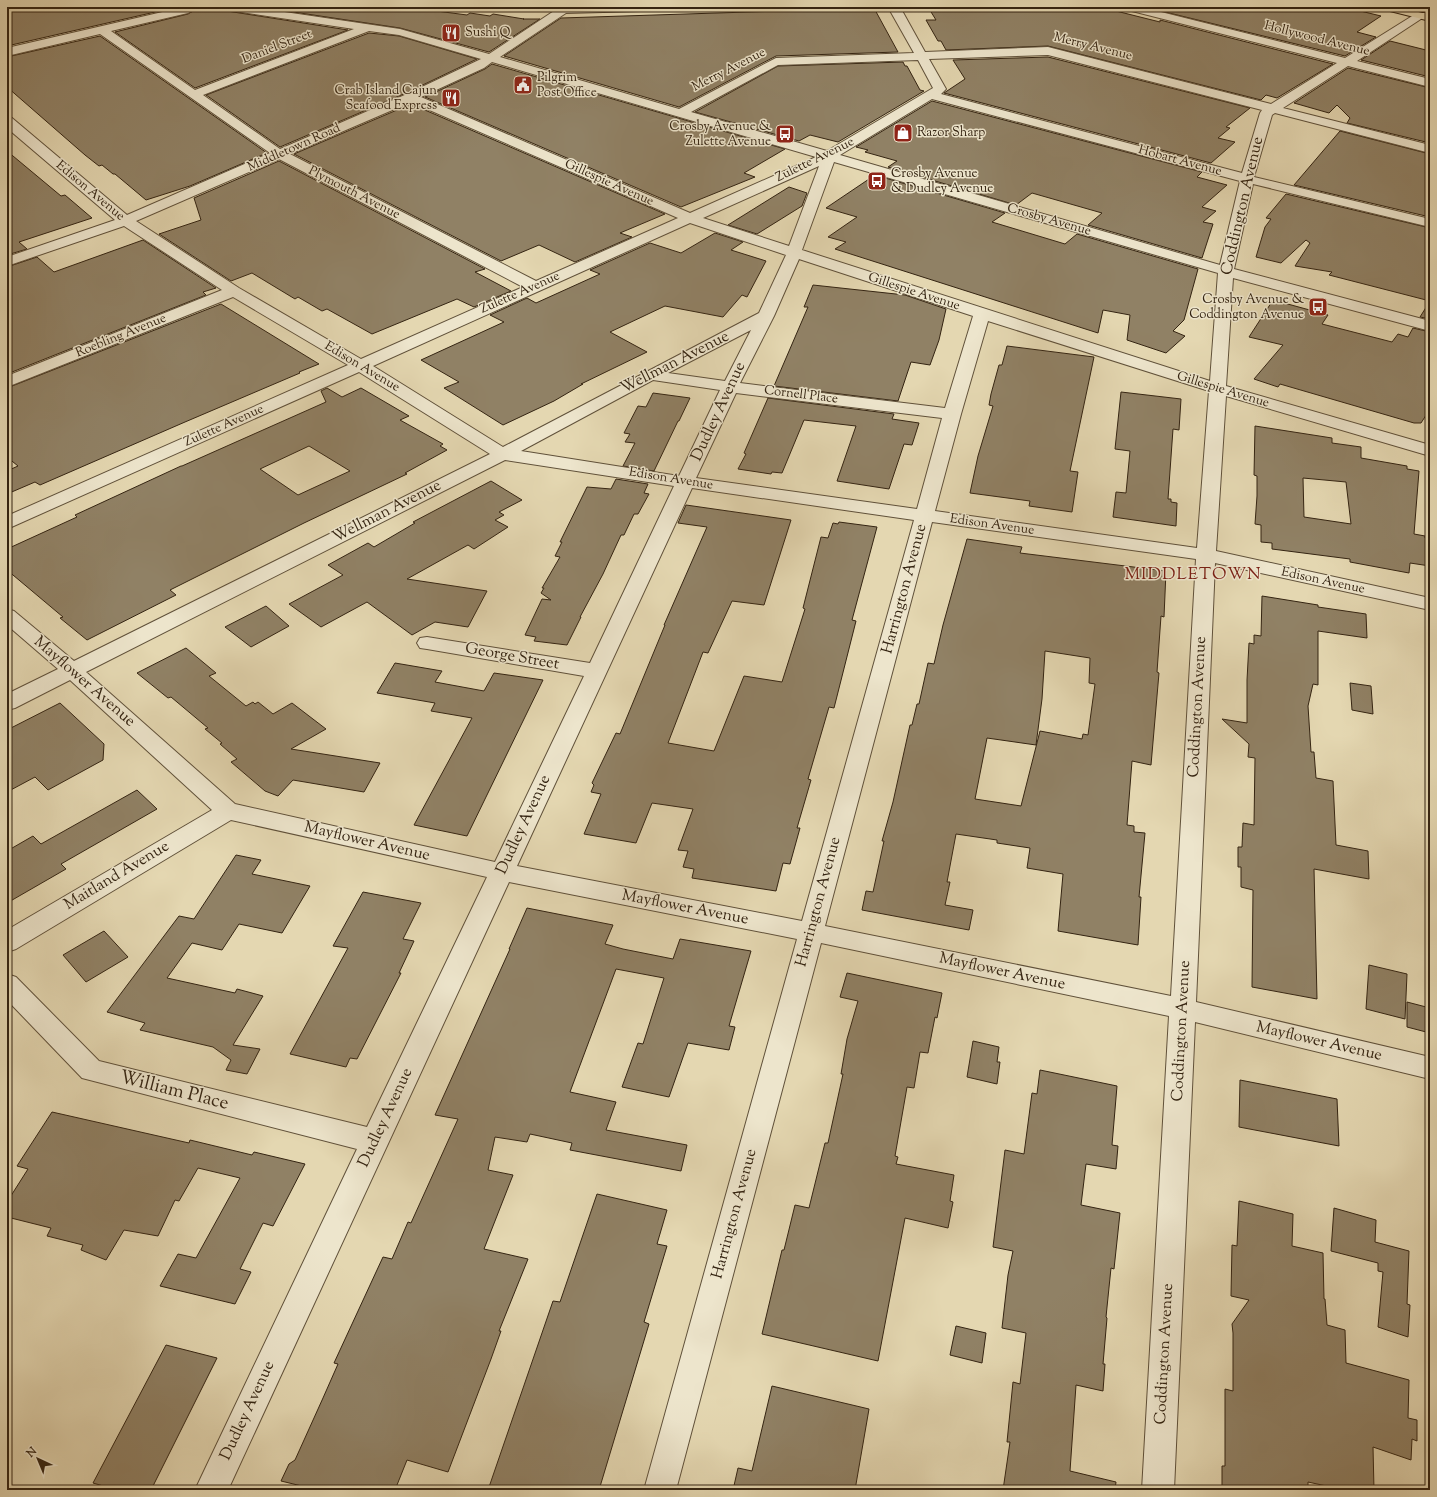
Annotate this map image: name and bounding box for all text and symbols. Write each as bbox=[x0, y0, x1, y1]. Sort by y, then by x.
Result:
street label: Hollywood Avenue bbox=[1262, 17, 1372, 61]
restaurant icon: Sushi Q bbox=[440, 22, 462, 44]
place label: Sushi Q bbox=[465, 24, 512, 42]
street label: Daniel Street bbox=[239, 25, 315, 69]
street label: Merry Avenue bbox=[1052, 29, 1134, 65]
street label: Merry Avenue bbox=[689, 44, 769, 96]
place label: Pilgrim Post Office bbox=[537, 69, 597, 102]
public building icon: Pilgrim Post Office bbox=[512, 74, 534, 96]
place label: Crab Island Cajun Seafood Express bbox=[334, 82, 437, 115]
restaurant icon: Crab Island Cajun Seafood Express bbox=[440, 87, 462, 109]
place label: Crosby Avenue & Zulette Avenue bbox=[669, 118, 772, 151]
street label: Middletown Road bbox=[245, 119, 344, 177]
shop icon: Razor Sharp bbox=[892, 122, 914, 144]
bus stop icon: Crosby Avenue & Zulette Avenue bbox=[774, 123, 796, 145]
place label: Razor Sharp bbox=[917, 124, 985, 142]
street label: Zulette Avenue bbox=[773, 133, 857, 187]
street label: Coddington Avenue bbox=[1216, 135, 1270, 277]
street label: Hobart Avenue bbox=[1136, 141, 1224, 181]
street label: Gillespie Avenue bbox=[562, 155, 656, 211]
street label: Edison Avenue bbox=[52, 157, 128, 225]
street label: Plymouth Avenue bbox=[305, 162, 403, 224]
place label: Crosby Avenue & Dudley Avenue bbox=[891, 165, 993, 198]
bus stop icon: Crosby Avenue & Dudley Avenue bbox=[866, 170, 888, 192]
street label: Crosby Avenue bbox=[1005, 199, 1093, 241]
street label: Zulette Avenue bbox=[477, 267, 563, 319]
street label: Gillespie Avenue bbox=[866, 269, 962, 315]
place label: Crosby Avenue & Coddington Avenue bbox=[1189, 291, 1305, 324]
bus stop icon: Crosby Avenue & Coddington Avenue bbox=[1307, 296, 1329, 318]
street label: Roebling Avenue bbox=[73, 310, 169, 362]
street label: Wellman Avenue bbox=[617, 326, 733, 400]
street label: Edison Avenue bbox=[321, 337, 403, 397]
street label: Dudley Avenue bbox=[686, 359, 752, 465]
street label: Gillespie Avenue bbox=[1175, 367, 1271, 413]
street label: Cornell Place bbox=[763, 382, 839, 408]
street label: Zulette Avenue bbox=[181, 400, 267, 452]
street label: Edison Avenue bbox=[628, 463, 714, 495]
street label: Wellman Avenue bbox=[329, 475, 445, 549]
street label: Edison Avenue bbox=[949, 510, 1035, 540]
street label: Harrington Avenue bbox=[877, 521, 933, 657]
district label: MIDDLETOWN bbox=[1124, 563, 1262, 587]
street label: Edison Avenue bbox=[1280, 563, 1366, 599]
street label: Mayflower Avenue bbox=[28, 631, 140, 733]
street label: Coddington Avenue bbox=[1183, 636, 1213, 778]
street label: George Street bbox=[463, 637, 561, 677]
street label: Dudley Avenue bbox=[491, 772, 557, 878]
street label: Mayflower Avenue bbox=[302, 816, 432, 868]
street label: Harrington Avenue bbox=[791, 834, 847, 970]
street label: Maitland Avenue bbox=[60, 835, 174, 917]
street label: Mayflower Avenue bbox=[620, 884, 750, 932]
street label: Mayflower Avenue bbox=[937, 947, 1067, 997]
street label: Coddington Avenue bbox=[1167, 960, 1197, 1102]
street label: Mayflower Avenue bbox=[1254, 1016, 1384, 1068]
street label: William Place bbox=[116, 1064, 232, 1118]
street label: Dudley Avenue bbox=[353, 1065, 419, 1171]
street label: Harrington Avenue bbox=[707, 1146, 763, 1282]
street label: Coddington Avenue bbox=[1150, 1283, 1180, 1425]
street label: Dudley Avenue bbox=[215, 1358, 281, 1464]
north arrow bbox=[18, 1439, 58, 1479]
text: N bbox=[22, 1444, 41, 1462]

